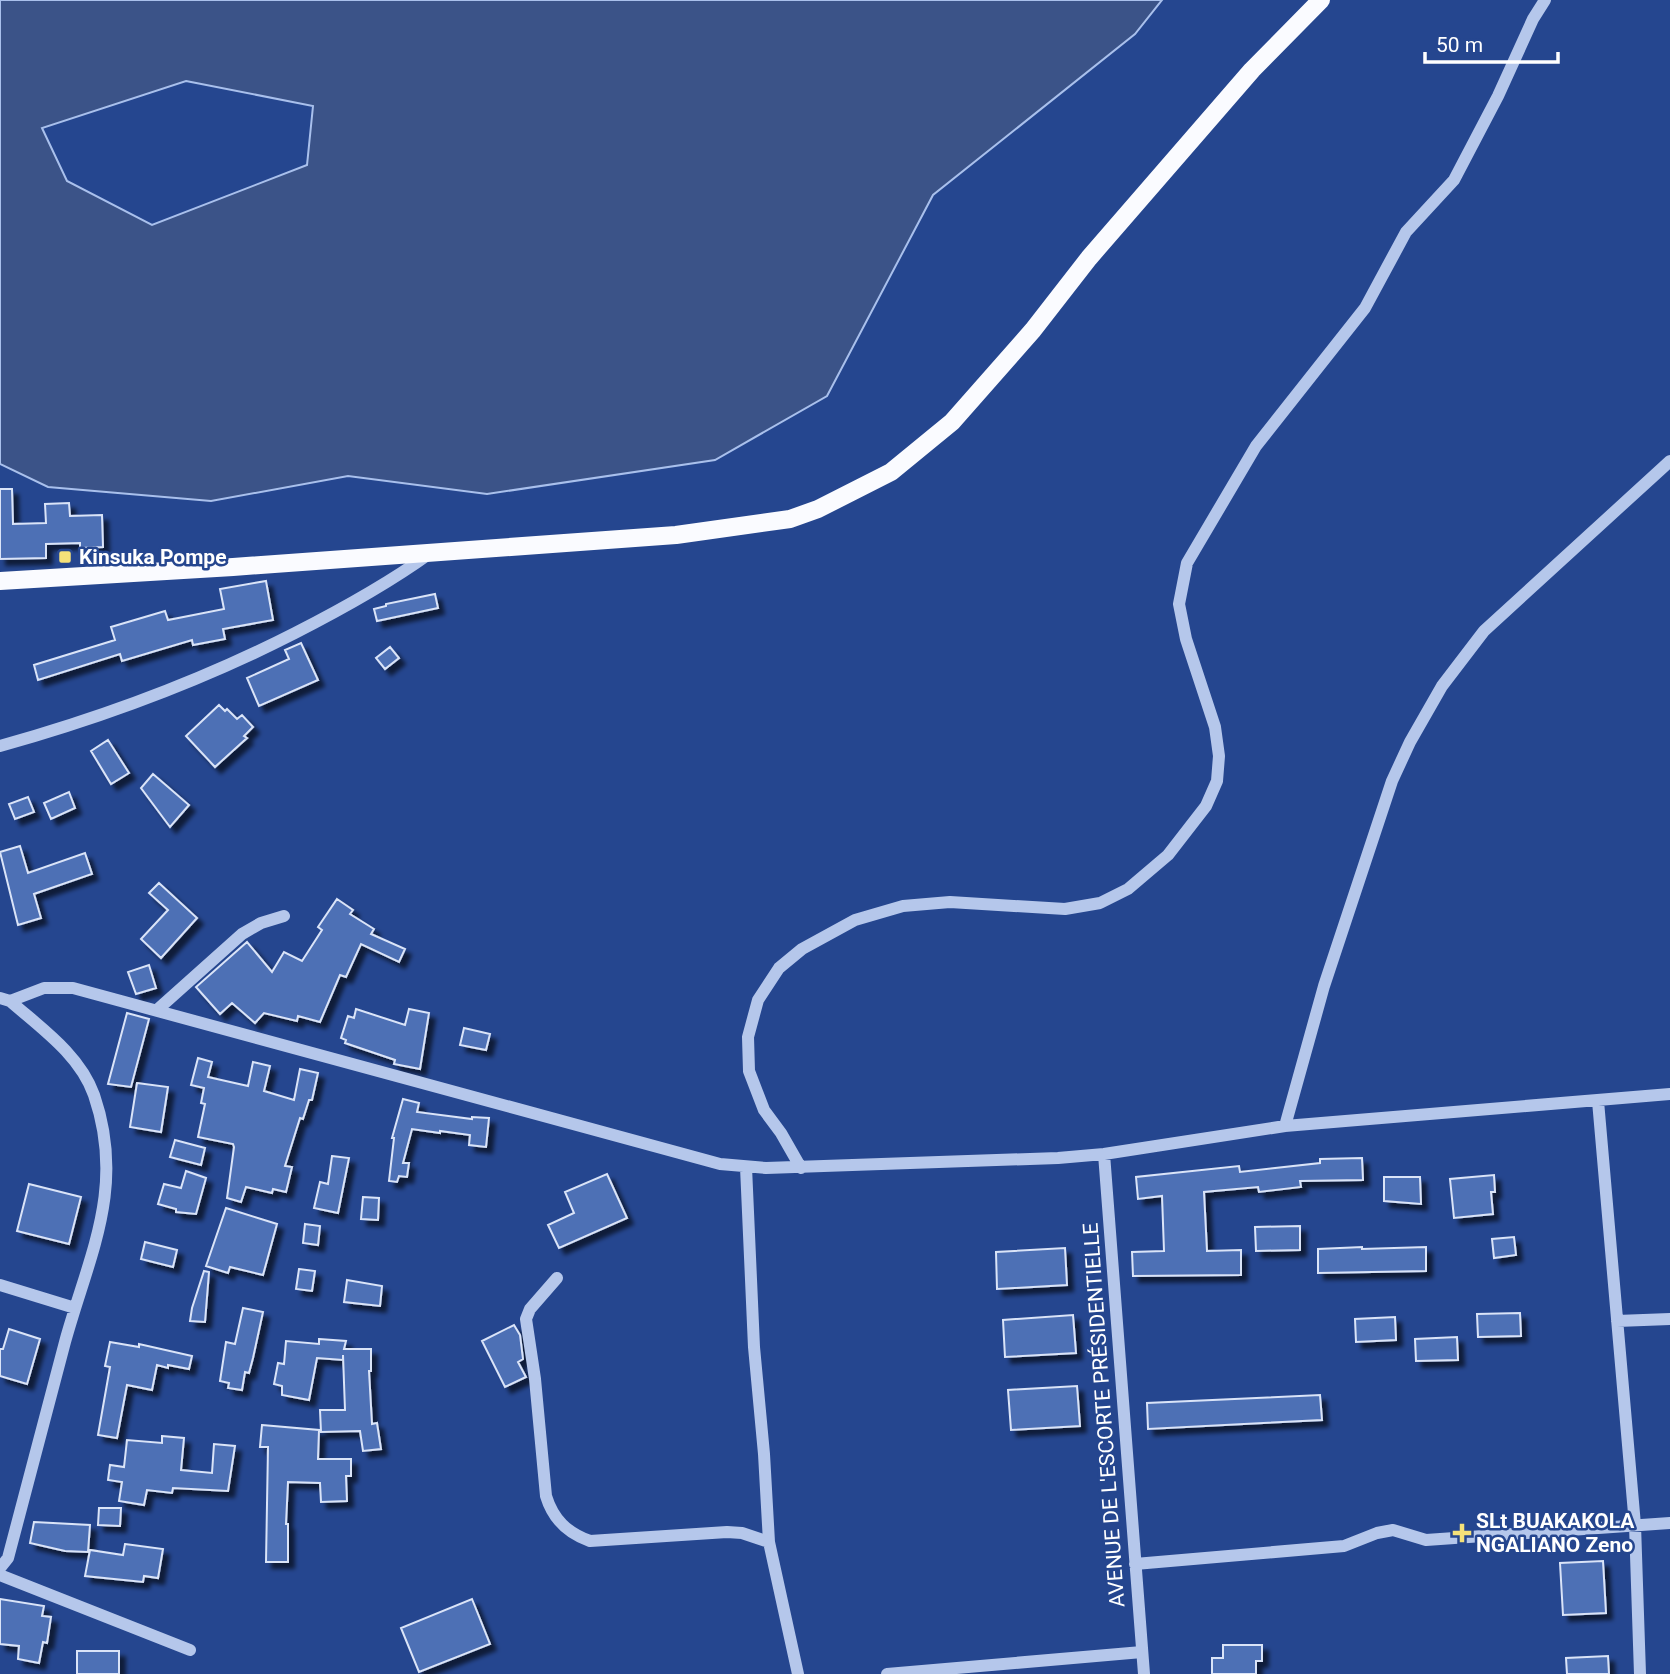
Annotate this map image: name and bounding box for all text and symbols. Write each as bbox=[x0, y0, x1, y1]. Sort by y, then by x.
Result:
scale bar bbox=[1425, 21, 1558, 65]
text: 50 m bbox=[1436, 33, 1483, 57]
place label: Kinsuka Pompe bbox=[79, 545, 227, 569]
marker: Kinsuka Pompe bbox=[57, 549, 73, 565]
street label: AVENUE DE L'ESCORTE PRÉSIDENTIELLE bbox=[1079, 1222, 1129, 1608]
place label: SLt BUAKAKOLA NGALIANO Zeno bbox=[1476, 1509, 1635, 1557]
marker: SLt BUAKAKOLA NGALIANO Zeno bbox=[1454, 1525, 1470, 1541]

